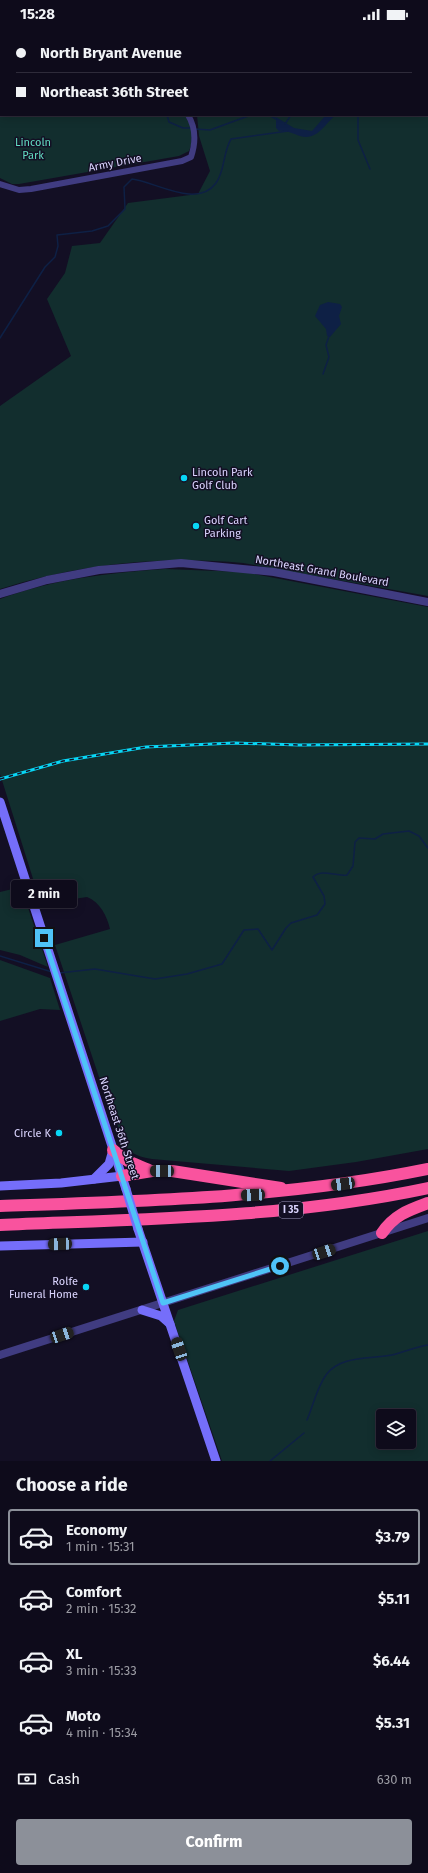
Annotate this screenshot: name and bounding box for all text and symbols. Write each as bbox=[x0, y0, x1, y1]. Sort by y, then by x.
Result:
text: 15:28 bbox=[20, 5, 55, 23]
text: North Bryant Avenue bbox=[40, 44, 182, 62]
text: Northeast 36th Street bbox=[40, 83, 189, 101]
park label: Lincoln Park bbox=[15, 136, 51, 162]
street label: Army Drive bbox=[87, 151, 143, 175]
place label: Lincoln Park Golf Club bbox=[192, 466, 253, 492]
marker: Lincoln Park Golf Club bbox=[179, 473, 189, 483]
place label: Golf Cart Parking bbox=[204, 514, 247, 540]
marker: Golf Cart Parking bbox=[191, 521, 201, 531]
street label: Northeast Grand Boulevard bbox=[254, 553, 390, 589]
callout: 2 min bbox=[11, 880, 77, 908]
text: 2 min bbox=[28, 886, 60, 901]
route end bbox=[35, 929, 53, 947]
street label: Northeast 36th Street bbox=[96, 1075, 142, 1181]
place label: Circle K bbox=[14, 1127, 52, 1140]
marker: Circle K bbox=[54, 1128, 64, 1138]
car bbox=[150, 1165, 174, 1177]
car bbox=[330, 1176, 356, 1192]
car bbox=[241, 1188, 265, 1202]
road number: I 35 bbox=[279, 1202, 303, 1218]
car bbox=[48, 1238, 72, 1250]
car bbox=[311, 1243, 337, 1261]
route start bbox=[271, 1257, 289, 1275]
place label: Rolfe Funeral Home bbox=[9, 1275, 78, 1301]
marker: Rolfe Funeral Home bbox=[81, 1282, 91, 1292]
car bbox=[49, 1326, 75, 1344]
car bbox=[170, 1336, 188, 1362]
map controls bbox=[376, 1409, 416, 1449]
button: layers bbox=[376, 1409, 416, 1449]
text: Choose a ride bbox=[16, 1474, 128, 1496]
icon: car bbox=[18, 1519, 54, 1555]
text: Economy bbox=[66, 1521, 127, 1539]
text: $3.79 bbox=[375, 1528, 410, 1546]
text: 1 min · 15:31 bbox=[66, 1539, 135, 1554]
icon: car bbox=[18, 1581, 54, 1617]
text: Comfort bbox=[66, 1583, 122, 1601]
text: $5.11 bbox=[378, 1590, 410, 1608]
text: 2 min · 15:32 bbox=[66, 1601, 137, 1616]
icon: car bbox=[18, 1643, 54, 1679]
text: XL bbox=[66, 1645, 82, 1663]
text: $6.44 bbox=[373, 1652, 410, 1670]
text: 3 min · 15:33 bbox=[66, 1663, 137, 1678]
icon: car bbox=[18, 1705, 54, 1741]
text: Moto bbox=[66, 1707, 101, 1725]
text: $5.31 bbox=[375, 1714, 410, 1732]
text: 4 min · 15:34 bbox=[66, 1725, 138, 1740]
icon: cash bbox=[16, 1768, 38, 1790]
text: Cash bbox=[48, 1770, 80, 1788]
text: 630 m bbox=[377, 1772, 412, 1787]
button: Confirm bbox=[16, 1819, 412, 1865]

